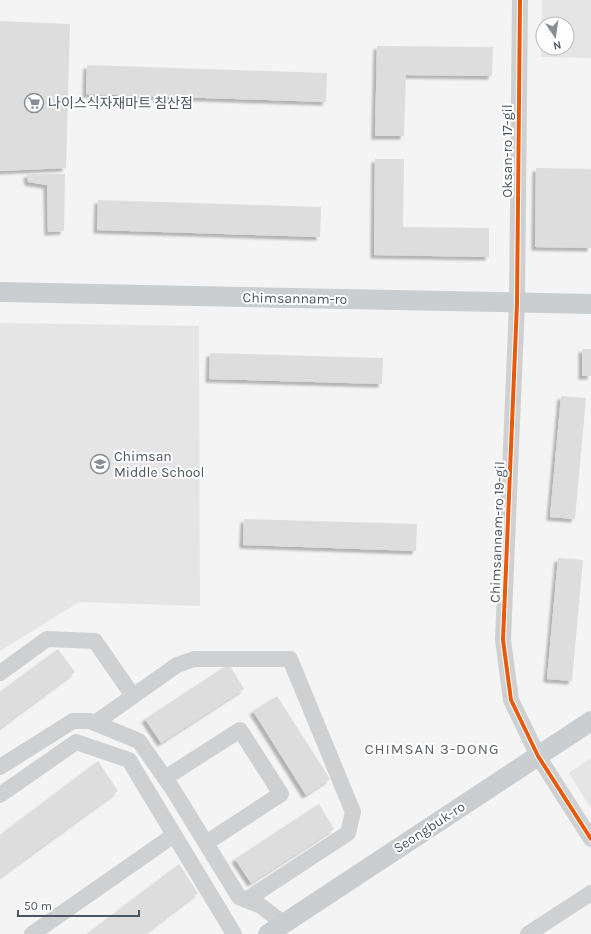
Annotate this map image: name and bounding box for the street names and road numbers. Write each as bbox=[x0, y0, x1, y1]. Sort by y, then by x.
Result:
street label: Oksan-ro 17-gil bbox=[499, 104, 516, 198]
street label: Chimsannam-ro bbox=[243, 289, 347, 308]
street label: Chimsannam-ro 19-gil bbox=[487, 461, 508, 603]
street label: Seongbuk-ro bbox=[390, 798, 468, 857]

